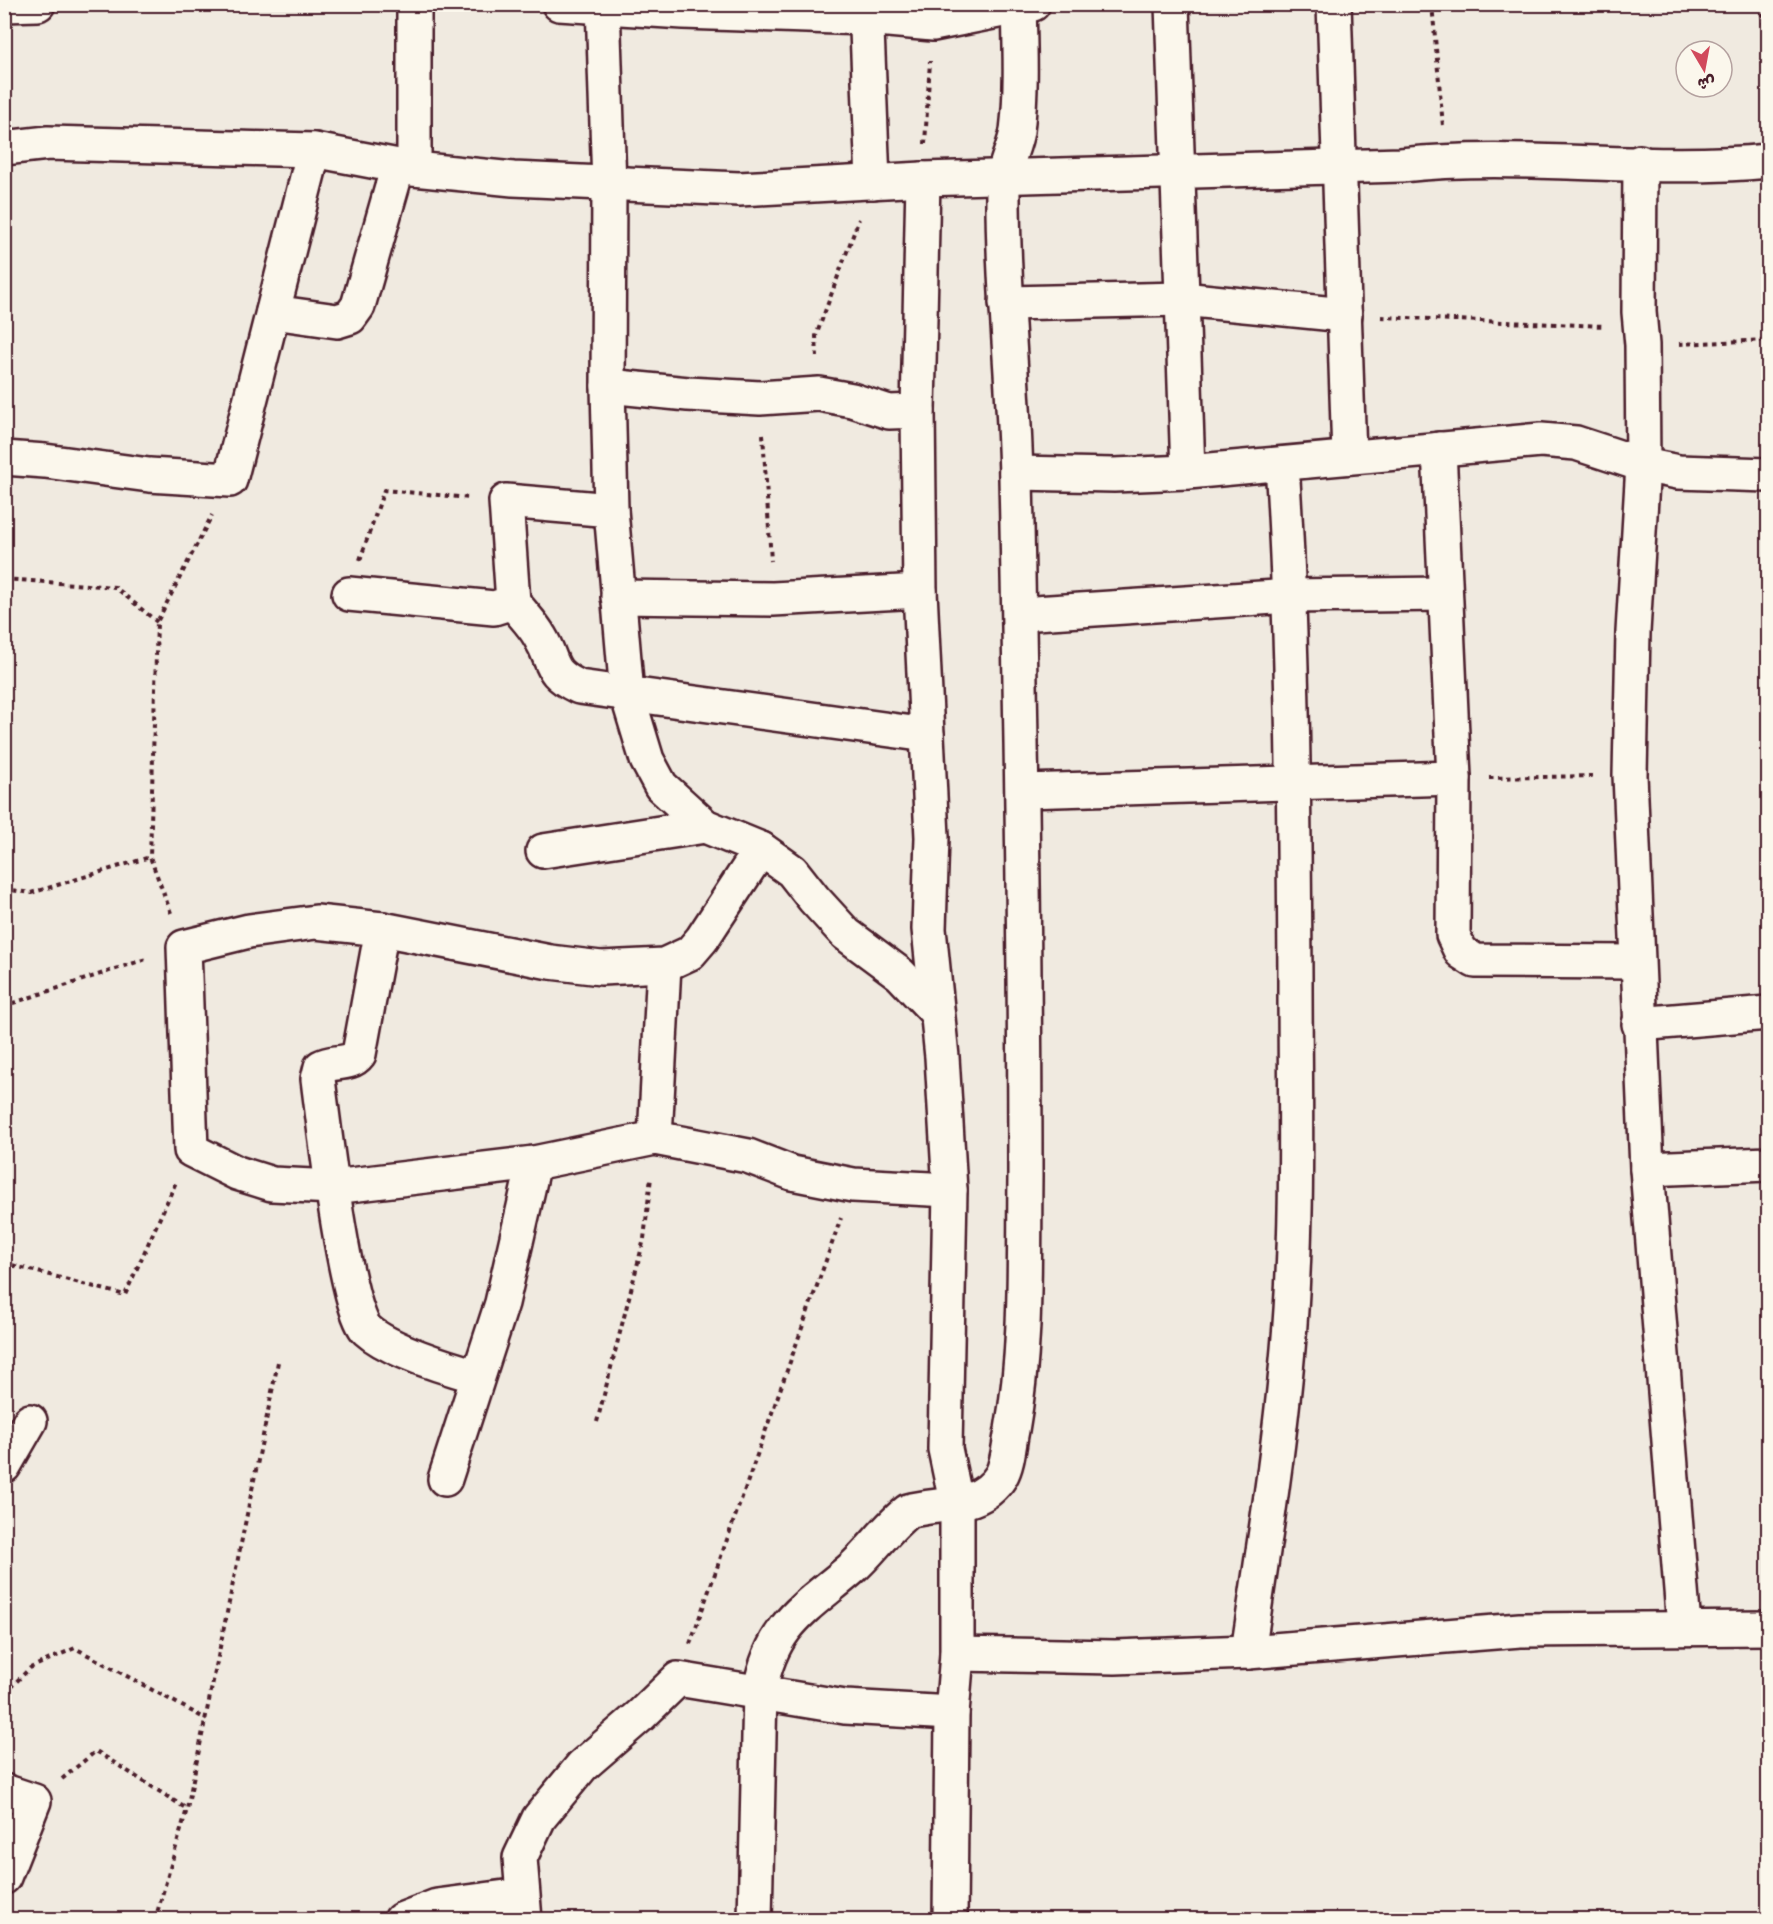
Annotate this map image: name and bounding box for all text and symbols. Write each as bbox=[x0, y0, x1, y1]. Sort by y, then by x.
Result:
north arrow bbox=[1674, 39, 1734, 99]
text: ش bbox=[1696, 72, 1717, 96]

